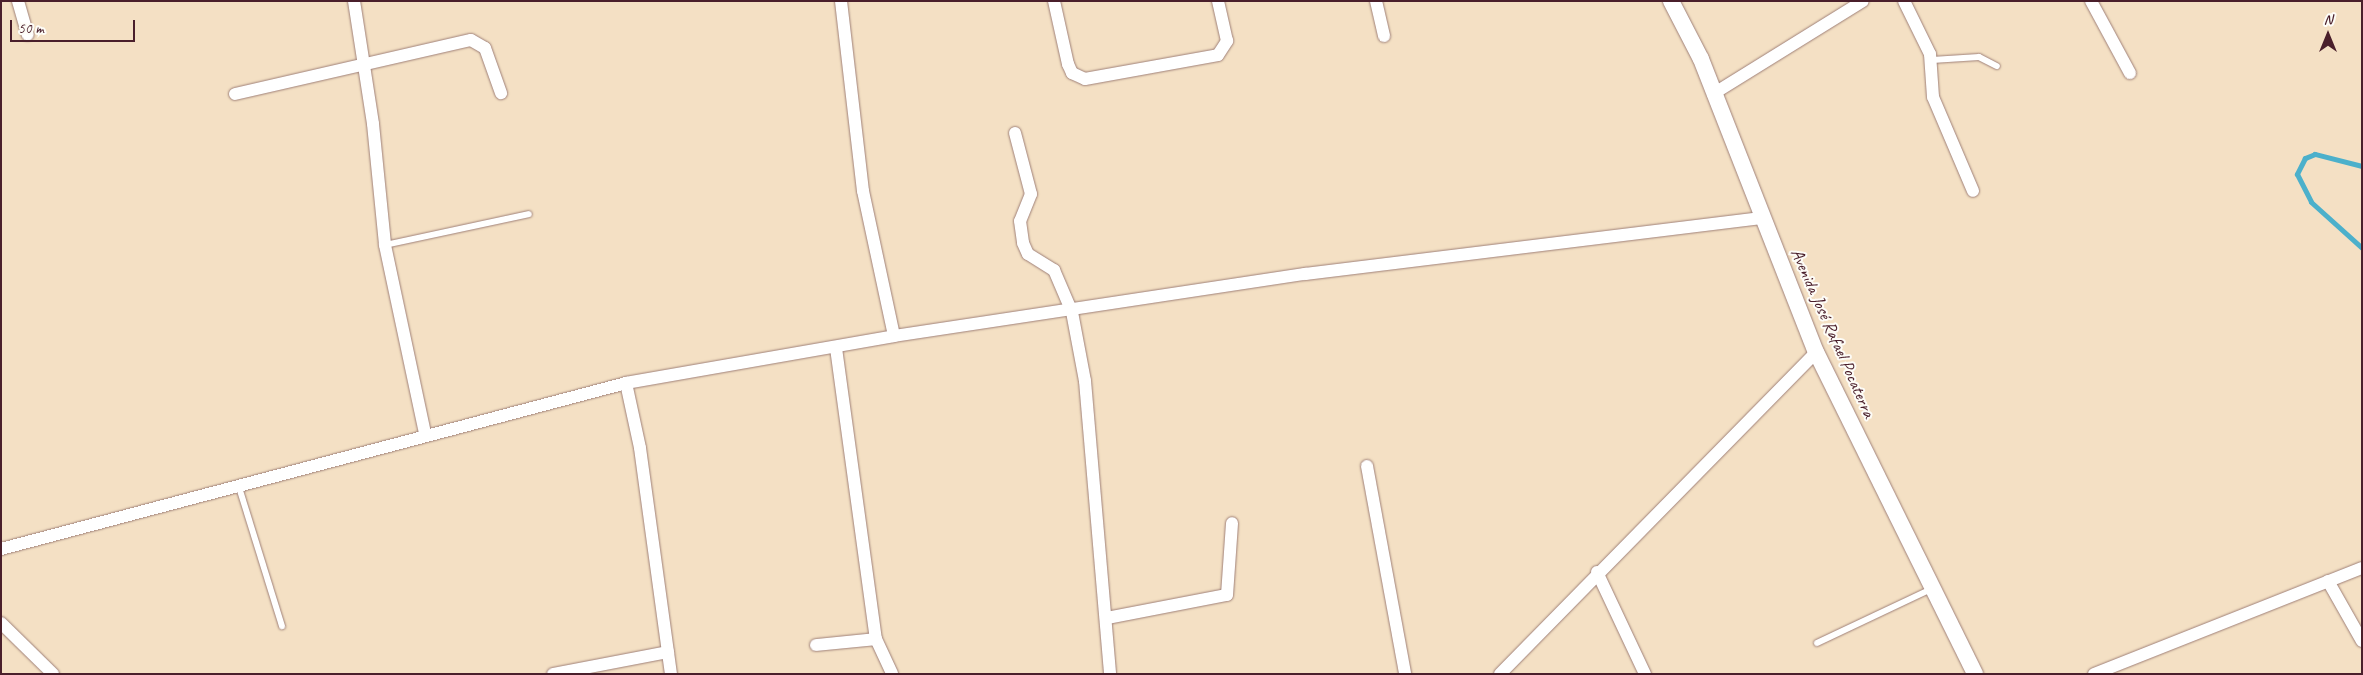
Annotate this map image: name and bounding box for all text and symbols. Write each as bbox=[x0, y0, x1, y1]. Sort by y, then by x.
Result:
scale bar bbox=[12, 10, 138, 42]
north arrow bbox=[2303, 10, 2353, 60]
text: N bbox=[2324, 11, 2332, 28]
text: 50 m bbox=[18, 19, 44, 38]
street label: Avenida José Rafael Pocaterra bbox=[1786, 245, 1880, 421]

